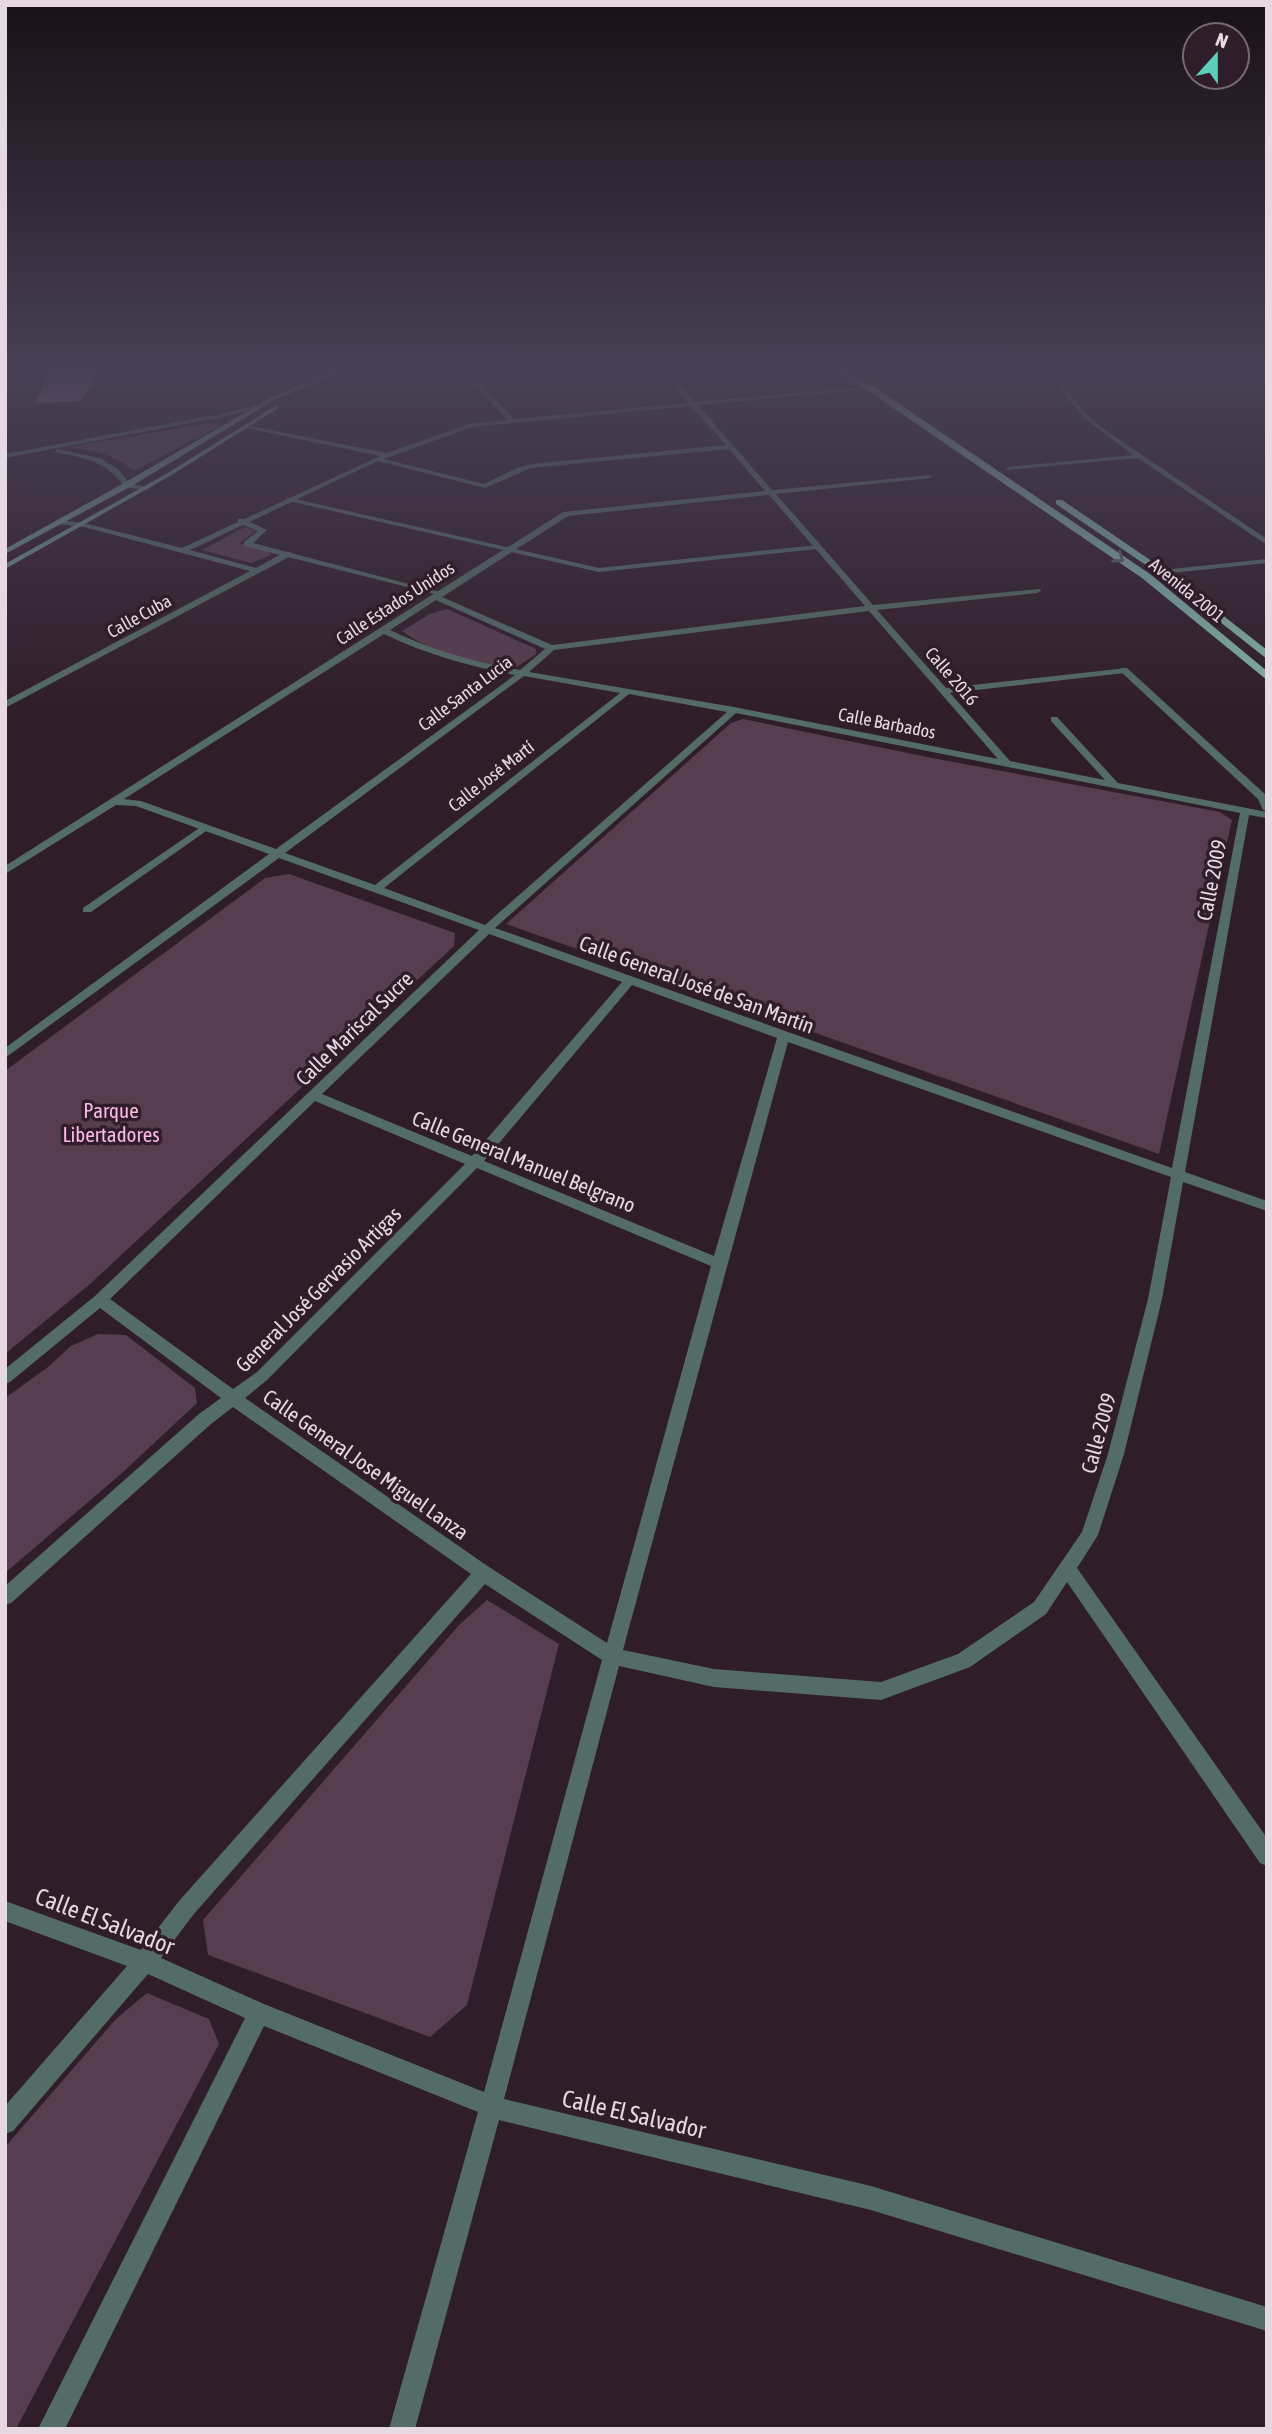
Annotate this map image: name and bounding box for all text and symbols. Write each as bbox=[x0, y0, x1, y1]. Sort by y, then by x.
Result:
north arrow bbox=[1181, 21, 1251, 91]
text: N bbox=[1213, 28, 1231, 52]
one-way arrow bbox=[1111, 550, 1124, 562]
street label: Avenida 2001 bbox=[1145, 553, 1229, 627]
street label: Calle Estados Unidos bbox=[332, 557, 458, 649]
street label: Calle Cuba bbox=[103, 590, 175, 642]
street label: Calle 2016 bbox=[921, 643, 983, 709]
street label: Calle Santa Lucia bbox=[414, 651, 516, 735]
street label: Calle Barbados bbox=[836, 703, 938, 743]
street label: Calle José Martí bbox=[444, 736, 538, 816]
street label: Calle 2009 bbox=[1191, 837, 1231, 923]
street label: Calle General José de San Martín bbox=[576, 930, 818, 1038]
street label: Calle Mariscal Sucre bbox=[291, 966, 417, 1090]
park label: Parque Libertadores bbox=[62, 1098, 160, 1146]
street label: Calle General Manuel Belgrano bbox=[409, 1105, 639, 1217]
street label: General José Gervasio Artigas bbox=[230, 1201, 406, 1377]
street label: Calle General Jose Miguel Lanza bbox=[259, 1384, 473, 1544]
street label: Calle 2009 bbox=[1076, 1390, 1120, 1476]
street label: Calle El Salvador bbox=[32, 1882, 179, 1960]
street label: Calle El Salvador bbox=[560, 2084, 709, 2144]

